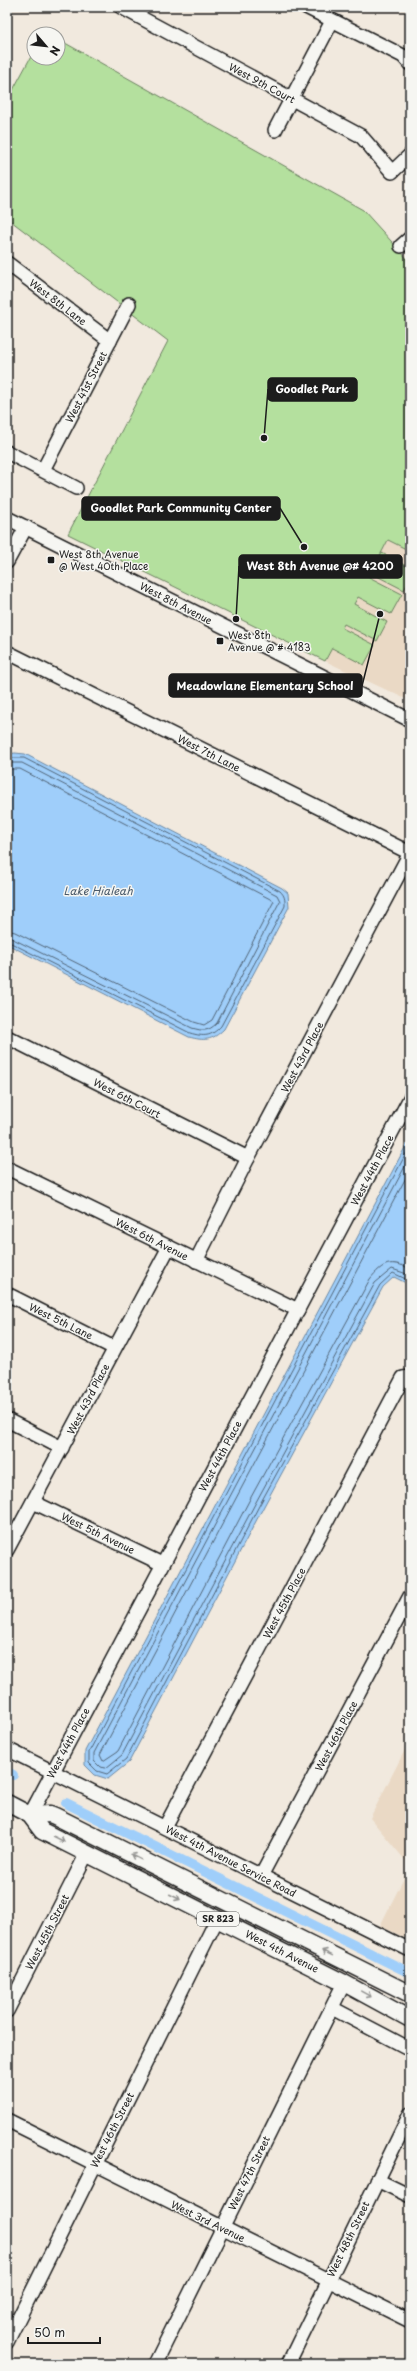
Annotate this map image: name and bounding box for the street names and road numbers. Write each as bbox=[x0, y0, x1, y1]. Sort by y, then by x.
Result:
street label: West 9th Court bbox=[226, 59, 298, 106]
street label: West 8th Lane bbox=[26, 275, 91, 329]
street label: West 41st Street bbox=[61, 348, 110, 425]
street label: West 8th Avenue bbox=[137, 578, 216, 628]
street label: West 7th Lane bbox=[175, 730, 244, 775]
street label: West 43rd Place bbox=[277, 1018, 327, 1095]
street label: West 6th Court bbox=[91, 1074, 164, 1121]
street label: West 44th Place bbox=[347, 1131, 397, 1208]
street label: West 6th Avenue bbox=[113, 1214, 192, 1264]
street label: West 5th Lane bbox=[27, 1299, 96, 1343]
street label: West 43rd Place bbox=[63, 1360, 113, 1437]
street label: West 44th Place bbox=[195, 1417, 245, 1494]
street label: West 5th Avenue bbox=[59, 1508, 138, 1557]
street label: West 45th Place bbox=[259, 1565, 309, 1641]
street label: West 46th Place bbox=[311, 1698, 360, 1774]
street label: West 44th Place bbox=[43, 1704, 93, 1781]
street label: West 4th Avenue Service Road bbox=[163, 1821, 299, 1900]
street label: West 45th Street bbox=[21, 1892, 72, 1972]
road number: SR 823 bbox=[197, 1912, 239, 1926]
street label: West 4th Avenue bbox=[243, 1925, 322, 1976]
street label: West 46th Street bbox=[86, 2089, 137, 2170]
street label: West 47th Street bbox=[224, 2133, 273, 2213]
street label: West 3rd Avenue bbox=[169, 2196, 248, 2245]
street label: West 48th Street bbox=[323, 2198, 372, 2279]

